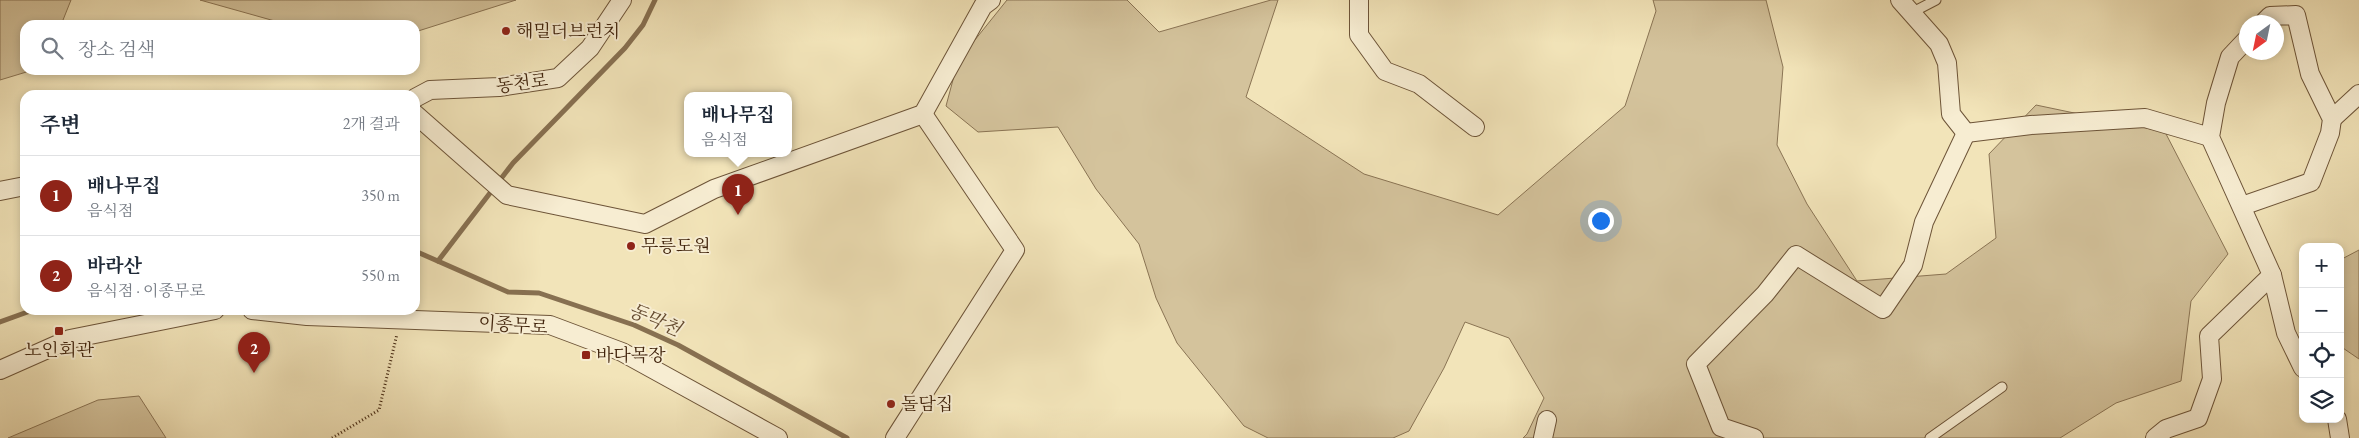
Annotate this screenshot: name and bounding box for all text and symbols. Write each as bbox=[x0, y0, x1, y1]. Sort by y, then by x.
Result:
north arrow bbox=[2239, 15, 2284, 60]
place label: 해밀더브런치 bbox=[516, 19, 620, 42]
search box bbox=[20, 20, 420, 75]
marker: 해밀더브런치 bbox=[500, 25, 512, 37]
icon: search bbox=[38, 34, 66, 62]
text: 장소 검색 bbox=[78, 37, 155, 62]
street label: 동천로 bbox=[495, 68, 549, 97]
popup bbox=[684, 92, 792, 157]
text: 배나무집 bbox=[701, 102, 775, 127]
text: 주변 bbox=[40, 111, 81, 138]
text: 2개 결과 bbox=[343, 113, 400, 134]
text: 음식점 bbox=[701, 129, 748, 150]
text: 배나무집 bbox=[87, 173, 160, 198]
pin: 1 bbox=[722, 174, 754, 215]
text: 1 bbox=[52, 185, 60, 206]
text: 350 m bbox=[361, 185, 400, 206]
text: 음식점 bbox=[87, 200, 133, 221]
your location bbox=[1588, 208, 1614, 234]
place label: 무릉도원 bbox=[641, 234, 711, 257]
marker: 무릉도원 bbox=[625, 240, 637, 252]
map controls bbox=[2299, 243, 2344, 423]
button: + bbox=[2299, 243, 2344, 288]
text: 바라산 bbox=[87, 253, 142, 278]
text: 2 bbox=[52, 265, 60, 286]
text: 550 m bbox=[361, 265, 400, 286]
text: 음식점 · 이종무로 bbox=[87, 280, 205, 301]
button: − bbox=[2299, 288, 2344, 333]
water label: 동막천 bbox=[625, 297, 687, 342]
street label: 이종무로 bbox=[478, 311, 549, 338]
marker: 노인회관 bbox=[53, 325, 65, 337]
pin: 2 bbox=[238, 332, 270, 373]
button: locate bbox=[2299, 333, 2344, 378]
place label: 노인회관 bbox=[24, 338, 94, 361]
place label: 바다목장 bbox=[596, 343, 666, 366]
marker: 바다목장 bbox=[580, 349, 592, 361]
button: layers bbox=[2299, 378, 2344, 423]
place label: 돌담집 bbox=[901, 392, 953, 415]
marker: 돌담집 bbox=[885, 398, 897, 410]

